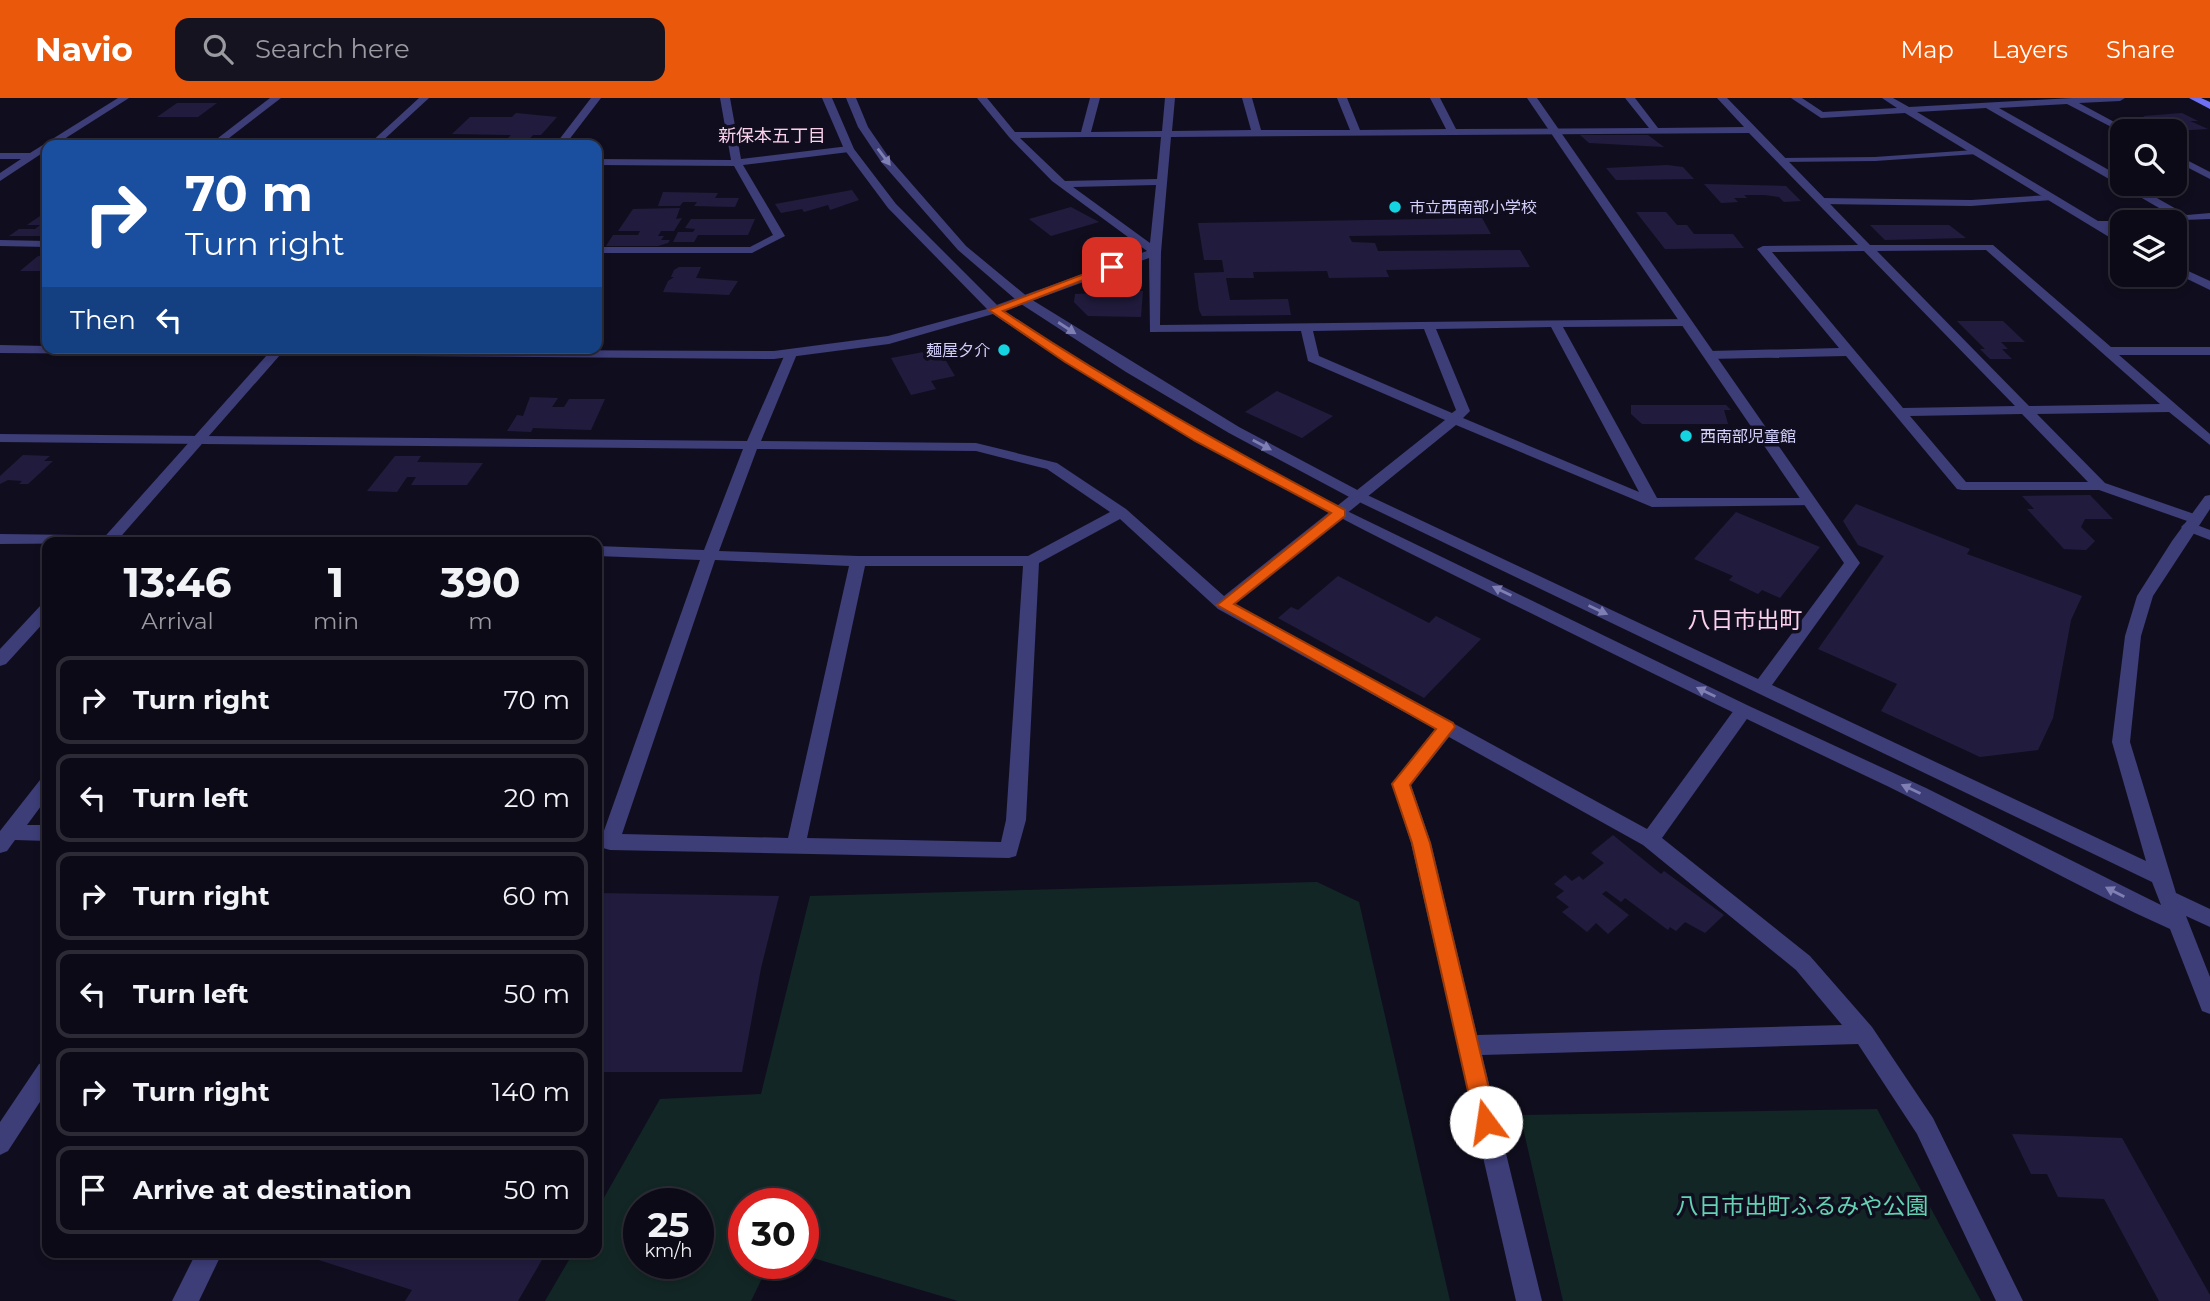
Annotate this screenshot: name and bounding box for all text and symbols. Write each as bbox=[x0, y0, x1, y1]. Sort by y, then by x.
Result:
search box bbox=[175, 18, 665, 81]
text: Navio bbox=[35, 29, 133, 69]
icon: search bbox=[199, 30, 237, 68]
text: Search here bbox=[255, 33, 410, 65]
text: Map bbox=[1900, 35, 1954, 64]
text: Layers bbox=[1992, 35, 2068, 64]
text: Share bbox=[2106, 35, 2175, 64]
map controls bbox=[2110, 119, 2187, 287]
button: search bbox=[2110, 119, 2187, 196]
district label: 新保本五丁目 bbox=[718, 125, 826, 147]
one-way arrow bbox=[876, 148, 891, 166]
text: 70 m bbox=[185, 164, 313, 223]
icon: right bbox=[70, 168, 161, 259]
place label: 市立西南部小学校 bbox=[1409, 198, 1537, 217]
marker: 市立西南部小学校 bbox=[1387, 199, 1403, 215]
button: layers bbox=[2110, 210, 2187, 287]
text: Turn right bbox=[185, 224, 345, 263]
pin bbox=[1082, 237, 1142, 297]
icon: arrive bbox=[1093, 248, 1131, 286]
icon: left bbox=[150, 301, 188, 339]
text: Then bbox=[70, 304, 136, 336]
one-way arrow bbox=[1058, 321, 1076, 335]
place label: 麺屋夕介 bbox=[926, 341, 990, 360]
marker: 麺屋夕介 bbox=[996, 342, 1012, 358]
place label: 西南部児童館 bbox=[1700, 427, 1796, 446]
marker: 西南部児童館 bbox=[1678, 428, 1694, 444]
one-way arrow bbox=[1252, 440, 1272, 451]
text: 13:46 bbox=[123, 556, 231, 608]
text: 1 bbox=[328, 556, 344, 608]
text: 390 bbox=[440, 556, 521, 608]
one-way arrow bbox=[1492, 586, 1512, 597]
one-way arrow bbox=[1588, 604, 1608, 616]
district label: 八日市出町 bbox=[1688, 606, 1803, 634]
text: Arrival bbox=[141, 607, 214, 635]
text: min bbox=[313, 607, 359, 635]
text: m bbox=[468, 607, 493, 635]
icon: right bbox=[74, 681, 112, 719]
text: Turn right bbox=[133, 684, 269, 716]
text: 70 m bbox=[504, 684, 570, 716]
one-way arrow bbox=[1696, 687, 1716, 698]
icon: left bbox=[74, 779, 112, 817]
text: Turn left bbox=[133, 782, 249, 814]
text: 20 m bbox=[504, 782, 570, 814]
one-way arrow bbox=[1901, 783, 1921, 795]
icon: right bbox=[74, 877, 112, 915]
text: Turn right bbox=[133, 880, 269, 912]
text: 60 m bbox=[503, 880, 570, 912]
one-way arrow bbox=[2104, 886, 2124, 898]
icon: left bbox=[74, 975, 112, 1013]
text: Turn left bbox=[133, 978, 249, 1010]
text: 50 m bbox=[504, 978, 570, 1010]
icon: right bbox=[74, 1073, 112, 1111]
text: Turn right bbox=[133, 1076, 269, 1108]
text: 140 m bbox=[492, 1076, 570, 1108]
position arrow bbox=[1449, 1085, 1523, 1159]
icon: arrive bbox=[74, 1171, 112, 1209]
text: Arrive at destination bbox=[133, 1174, 412, 1206]
text: 50 m bbox=[504, 1174, 570, 1206]
speed limit sign: 30 bbox=[728, 1188, 819, 1279]
park label: 八日市出町ふるみや公園 bbox=[1676, 1192, 1929, 1220]
text: 25 bbox=[648, 1203, 689, 1246]
text: km/h bbox=[644, 1240, 693, 1262]

